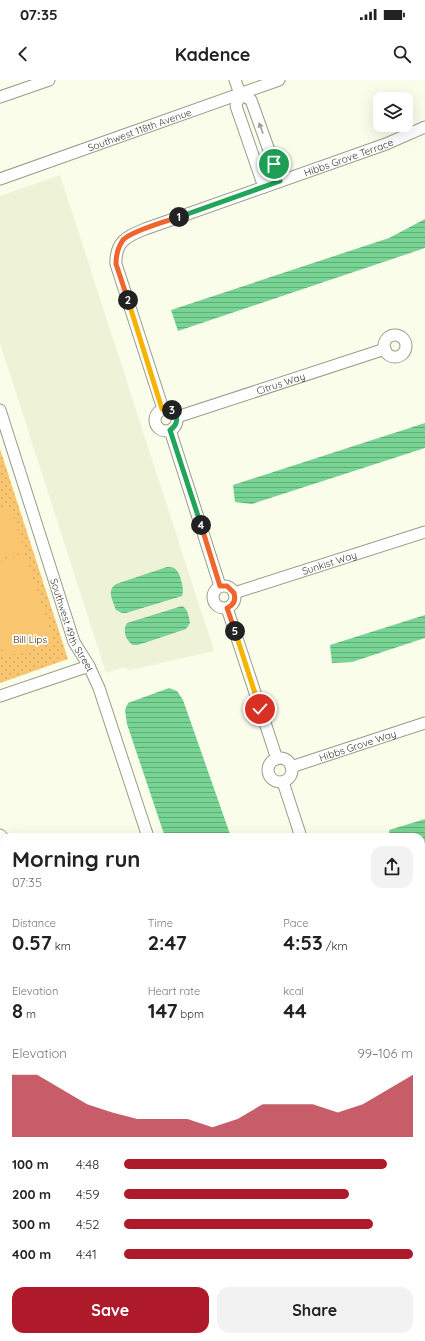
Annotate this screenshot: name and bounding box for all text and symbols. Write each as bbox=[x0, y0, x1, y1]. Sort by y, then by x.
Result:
text: 07:35 bbox=[20, 5, 58, 24]
icon: back bbox=[12, 43, 34, 65]
text: Kadence bbox=[175, 43, 250, 66]
icon: search bbox=[391, 43, 413, 65]
map controls bbox=[373, 92, 413, 132]
button: layers bbox=[373, 92, 413, 132]
street label: Southwest 118th Avenue bbox=[86, 105, 194, 154]
one-way arrow bbox=[258, 121, 264, 133]
street label: Hibbs Grove Terrace bbox=[302, 135, 396, 179]
pin bbox=[257, 147, 291, 181]
icon: arrive bbox=[263, 153, 285, 175]
pin: 1 bbox=[169, 207, 189, 227]
text: 1 bbox=[177, 210, 181, 224]
pin: 2 bbox=[118, 290, 138, 310]
text: 2 bbox=[125, 293, 131, 307]
street label: Citrus Way bbox=[255, 369, 307, 397]
pin: 3 bbox=[162, 400, 182, 420]
text: 3 bbox=[169, 403, 175, 417]
pin: 4 bbox=[191, 515, 211, 535]
text: 4 bbox=[198, 518, 204, 532]
street label: Sunkist Way bbox=[300, 548, 358, 577]
street label: Southwest 49th Street bbox=[48, 577, 97, 674]
pin: 5 bbox=[225, 621, 245, 641]
text: 5 bbox=[232, 624, 238, 638]
park label: Bill Lips bbox=[13, 633, 47, 646]
pin bbox=[243, 692, 277, 726]
icon: check bbox=[249, 698, 271, 720]
street label: Hibbs Grove Way bbox=[317, 726, 398, 764]
text: Morning run bbox=[12, 845, 140, 873]
button: share bbox=[371, 846, 413, 888]
text: 07:35 bbox=[12, 874, 42, 890]
text: Distance bbox=[12, 916, 56, 930]
text: Time bbox=[148, 916, 173, 930]
text: Pace bbox=[283, 916, 308, 930]
text: 0.57 bbox=[12, 930, 52, 955]
text: 2:47 bbox=[148, 930, 187, 955]
text: 4:53 bbox=[283, 930, 323, 955]
text: km bbox=[52, 939, 71, 953]
text: /km bbox=[323, 939, 347, 953]
text: Elevation bbox=[12, 984, 58, 998]
text: Heart rate bbox=[148, 984, 200, 998]
text: kcal bbox=[283, 984, 304, 998]
text: 8 bbox=[12, 998, 23, 1023]
text: 147 bbox=[148, 998, 178, 1023]
text: 44 bbox=[283, 998, 307, 1023]
text: m bbox=[23, 1007, 36, 1021]
text: bpm bbox=[178, 1007, 204, 1021]
text: Elevation bbox=[12, 1045, 67, 1061]
text: 99–106 m bbox=[358, 1045, 413, 1061]
text: 100 m bbox=[12, 1156, 49, 1172]
text: 4:48 bbox=[76, 1156, 99, 1172]
text: 200 m bbox=[12, 1186, 51, 1202]
text: 4:59 bbox=[76, 1186, 100, 1202]
text: 300 m bbox=[12, 1216, 51, 1232]
text: 4:52 bbox=[76, 1216, 100, 1232]
text: 400 m bbox=[12, 1246, 51, 1262]
text: 4:41 bbox=[76, 1246, 97, 1262]
button: Save bbox=[12, 1287, 209, 1333]
button: Share bbox=[217, 1287, 413, 1333]

